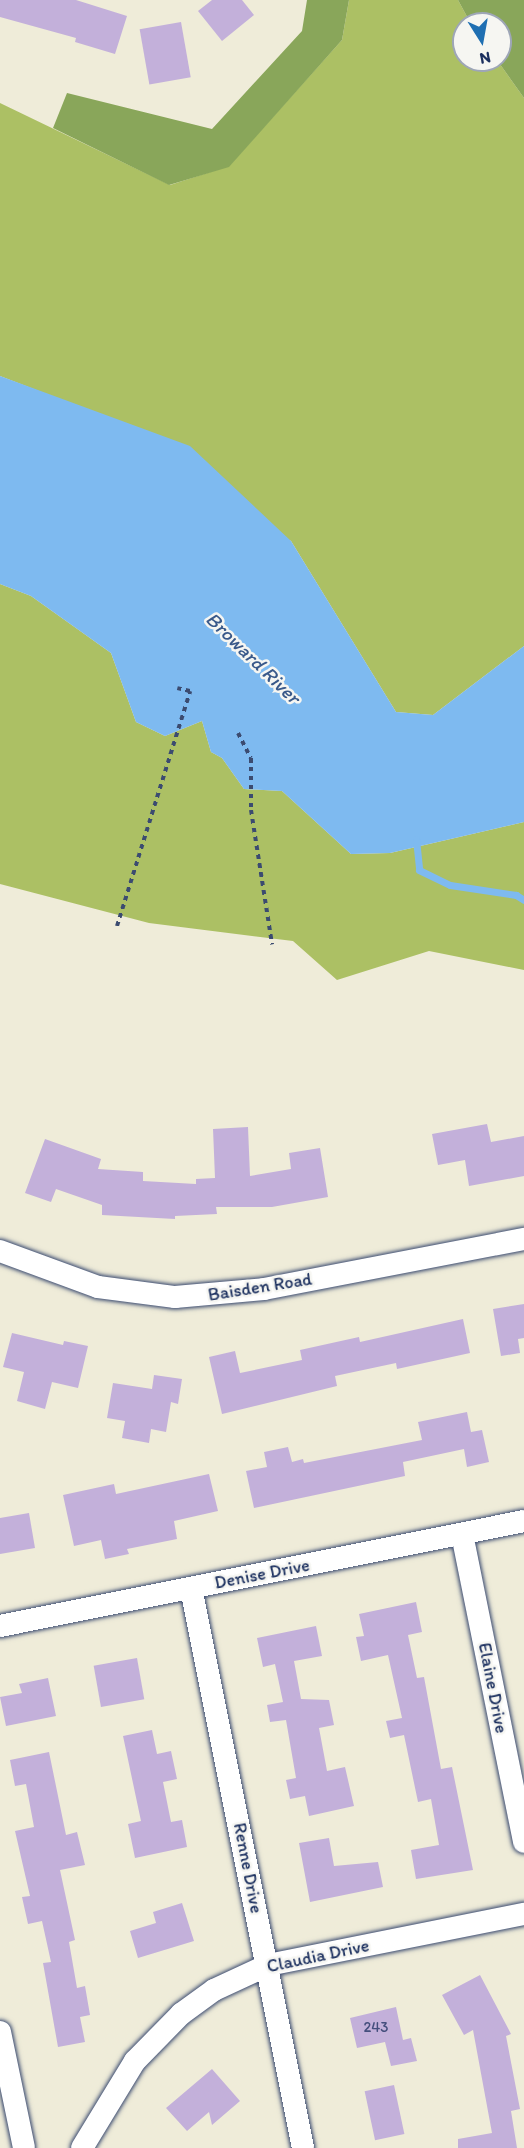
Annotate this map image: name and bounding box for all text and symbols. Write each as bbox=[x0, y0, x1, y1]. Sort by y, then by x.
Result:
north arrow bbox=[452, 12, 512, 72]
text: N bbox=[478, 48, 492, 69]
water label: Broward River bbox=[201, 607, 305, 709]
street label: Baisden Road bbox=[206, 1268, 314, 1306]
street label: Denise Drive bbox=[213, 1554, 311, 1594]
street label: Elaine Drive bbox=[474, 1641, 512, 1735]
street label: Renne Drive bbox=[229, 1821, 267, 1915]
street label: Claudia Drive bbox=[265, 1935, 371, 1977]
house number: 243 bbox=[363, 2019, 389, 2037]

